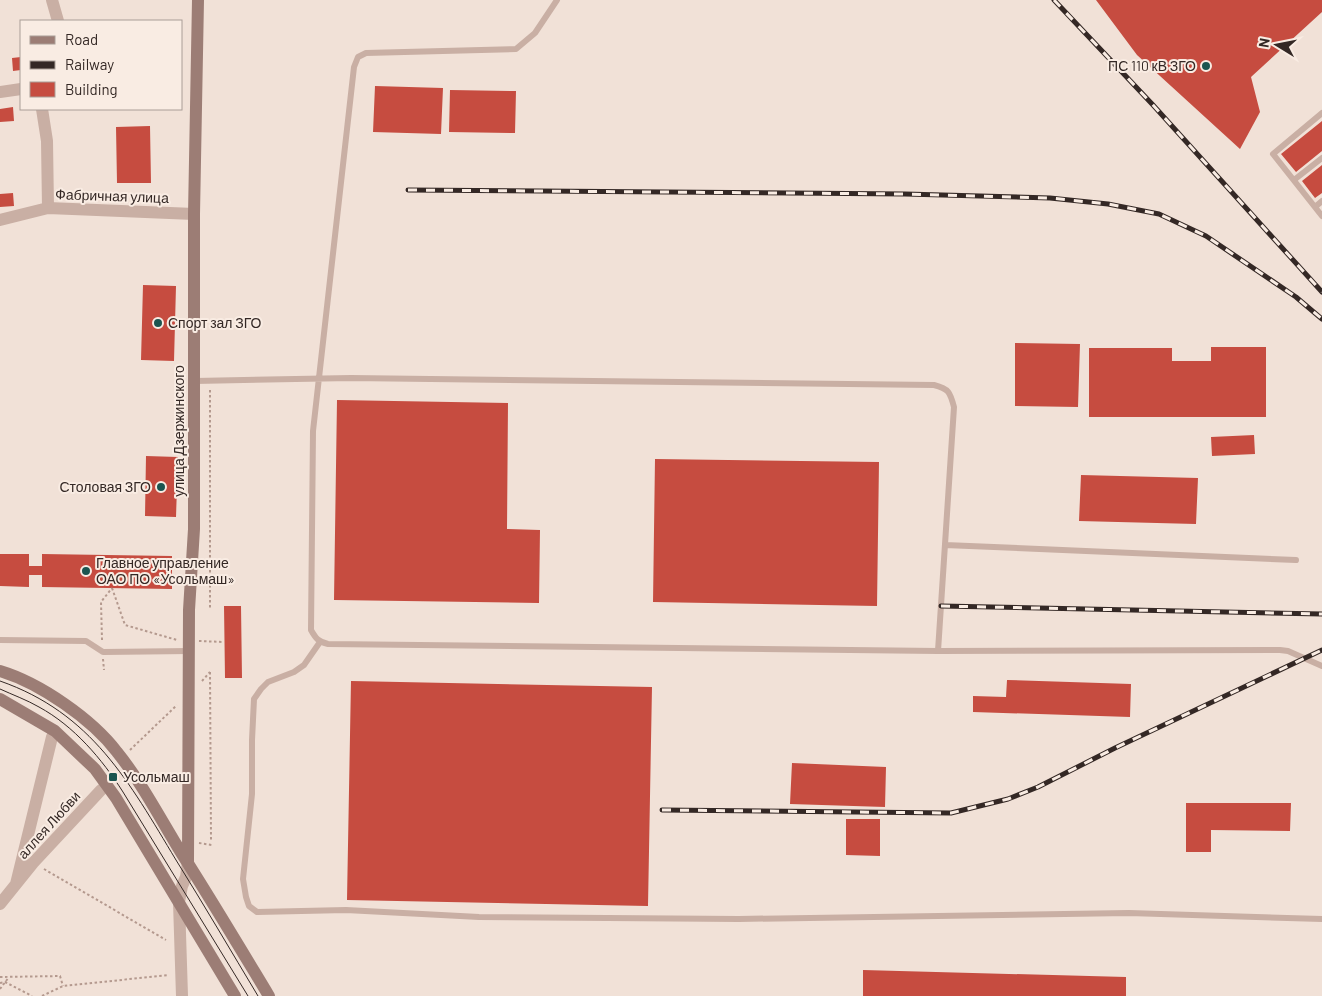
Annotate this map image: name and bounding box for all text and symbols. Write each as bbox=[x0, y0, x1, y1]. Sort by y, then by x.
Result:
legend bbox=[20, 20, 182, 110]
north arrow bbox=[1252, 20, 1302, 70]
text: Road bbox=[65, 30, 98, 48]
text: N bbox=[1255, 37, 1273, 49]
text: Railway bbox=[65, 55, 114, 73]
place label: ПС 110 кВ ЗГО bbox=[1108, 57, 1196, 74]
marker: ПС 110 кВ ЗГО bbox=[1200, 60, 1212, 72]
text: Building bbox=[65, 80, 118, 98]
street label: Фабричная улица bbox=[55, 185, 169, 206]
place label: Спорт зал ЗГО bbox=[168, 314, 262, 331]
marker: Спорт зал ЗГО bbox=[152, 317, 164, 329]
street label: улица Дзержинского bbox=[170, 365, 187, 497]
place label: Столовая ЗГО bbox=[59, 478, 151, 495]
marker: Столовая ЗГО bbox=[155, 481, 167, 493]
place label: Главное управление ОАО ПО «Усольмаш» bbox=[96, 554, 235, 587]
marker: Главное управление ОАО ПО «Усольмаш» bbox=[80, 565, 92, 577]
place label: Усольмаш bbox=[123, 768, 190, 785]
marker: Усольмаш bbox=[107, 771, 119, 783]
street label: аллея Любви bbox=[14, 787, 83, 862]

